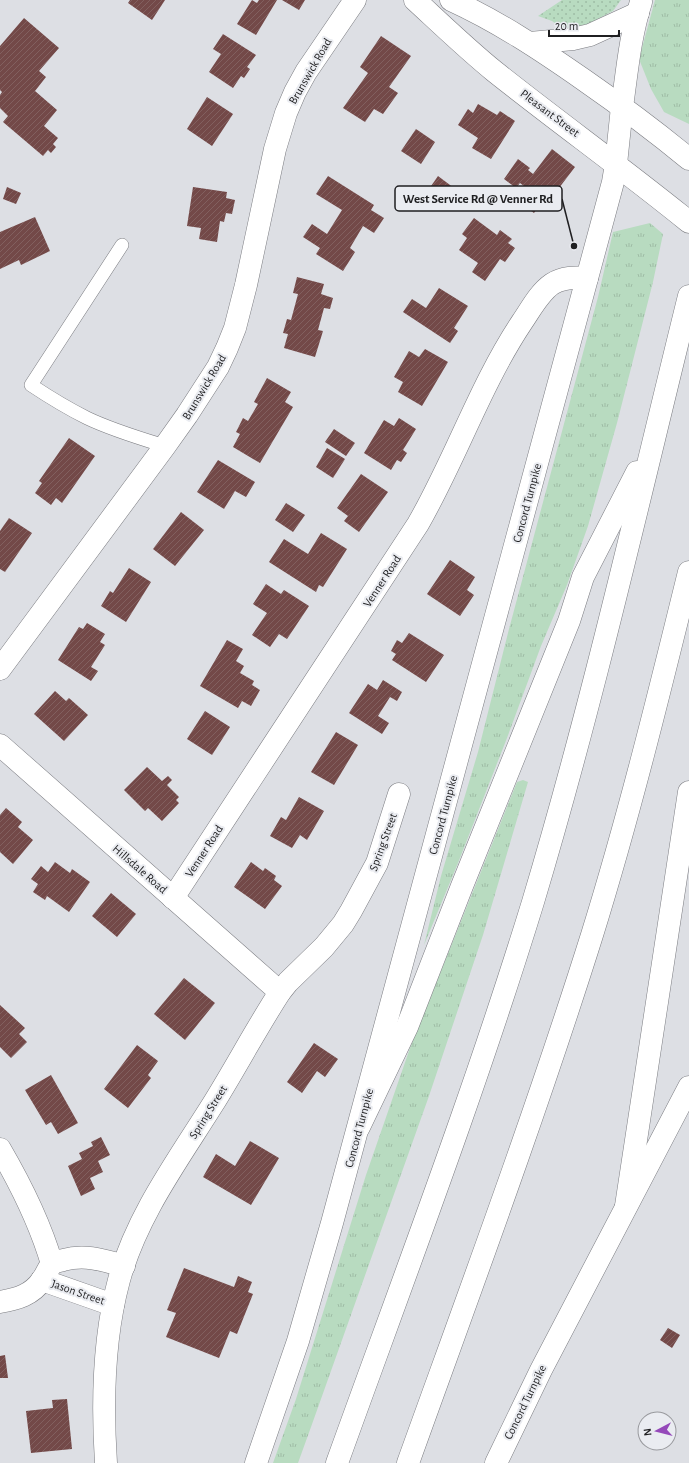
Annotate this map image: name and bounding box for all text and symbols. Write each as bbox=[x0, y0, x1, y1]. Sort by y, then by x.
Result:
scale bar bbox=[549, 12, 619, 38]
text: 20 m bbox=[555, 20, 578, 32]
street label: Brunswick Road bbox=[286, 36, 334, 106]
street label: Pleasant Street bbox=[518, 87, 582, 139]
callout: West Service Rd @ Venner Rd bbox=[395, 186, 562, 211]
text: West Service Rd @ Venner Rd bbox=[403, 193, 553, 206]
street label: Brunswick Road bbox=[180, 352, 228, 422]
street label: Concord Turnpike bbox=[511, 462, 543, 544]
street label: Venner Road bbox=[361, 553, 403, 609]
street label: Concord Turnpike bbox=[427, 774, 459, 856]
street label: Spring Street bbox=[367, 811, 399, 873]
street label: Venner Road bbox=[183, 823, 225, 879]
street label: Hillsdale Road bbox=[111, 842, 169, 896]
street label: Spring Street bbox=[187, 1083, 229, 1141]
street label: Concord Turnpike bbox=[343, 1087, 375, 1169]
street label: Jason Street bbox=[50, 1277, 106, 1307]
street label: Concord Turnpike bbox=[502, 1363, 548, 1441]
north arrow bbox=[637, 1411, 677, 1451]
text: N bbox=[642, 1428, 653, 1437]

